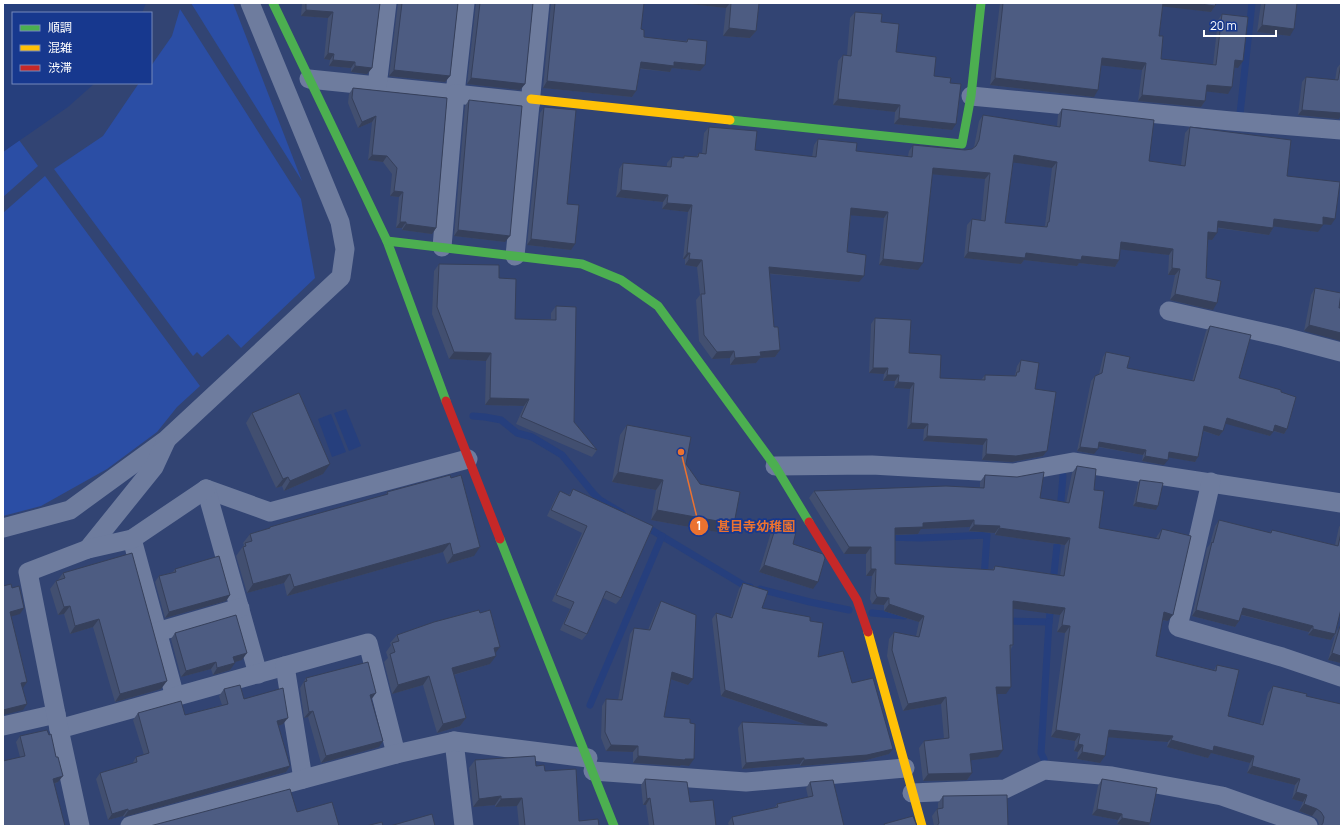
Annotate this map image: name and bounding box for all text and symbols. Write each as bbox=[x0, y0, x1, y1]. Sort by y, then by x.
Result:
legend bbox=[12, 12, 152, 84]
scale bar bbox=[1204, 12, 1276, 38]
text: 20 m bbox=[1210, 17, 1237, 34]
text: 順調 bbox=[48, 19, 72, 36]
text: 混雑 bbox=[48, 39, 72, 56]
text: 渋滞 bbox=[48, 59, 72, 76]
callout: 甚目寺幼稚園 bbox=[689, 514, 803, 539]
text: 1 bbox=[696, 517, 702, 534]
text: 甚目寺幼稚園 bbox=[717, 517, 795, 535]

